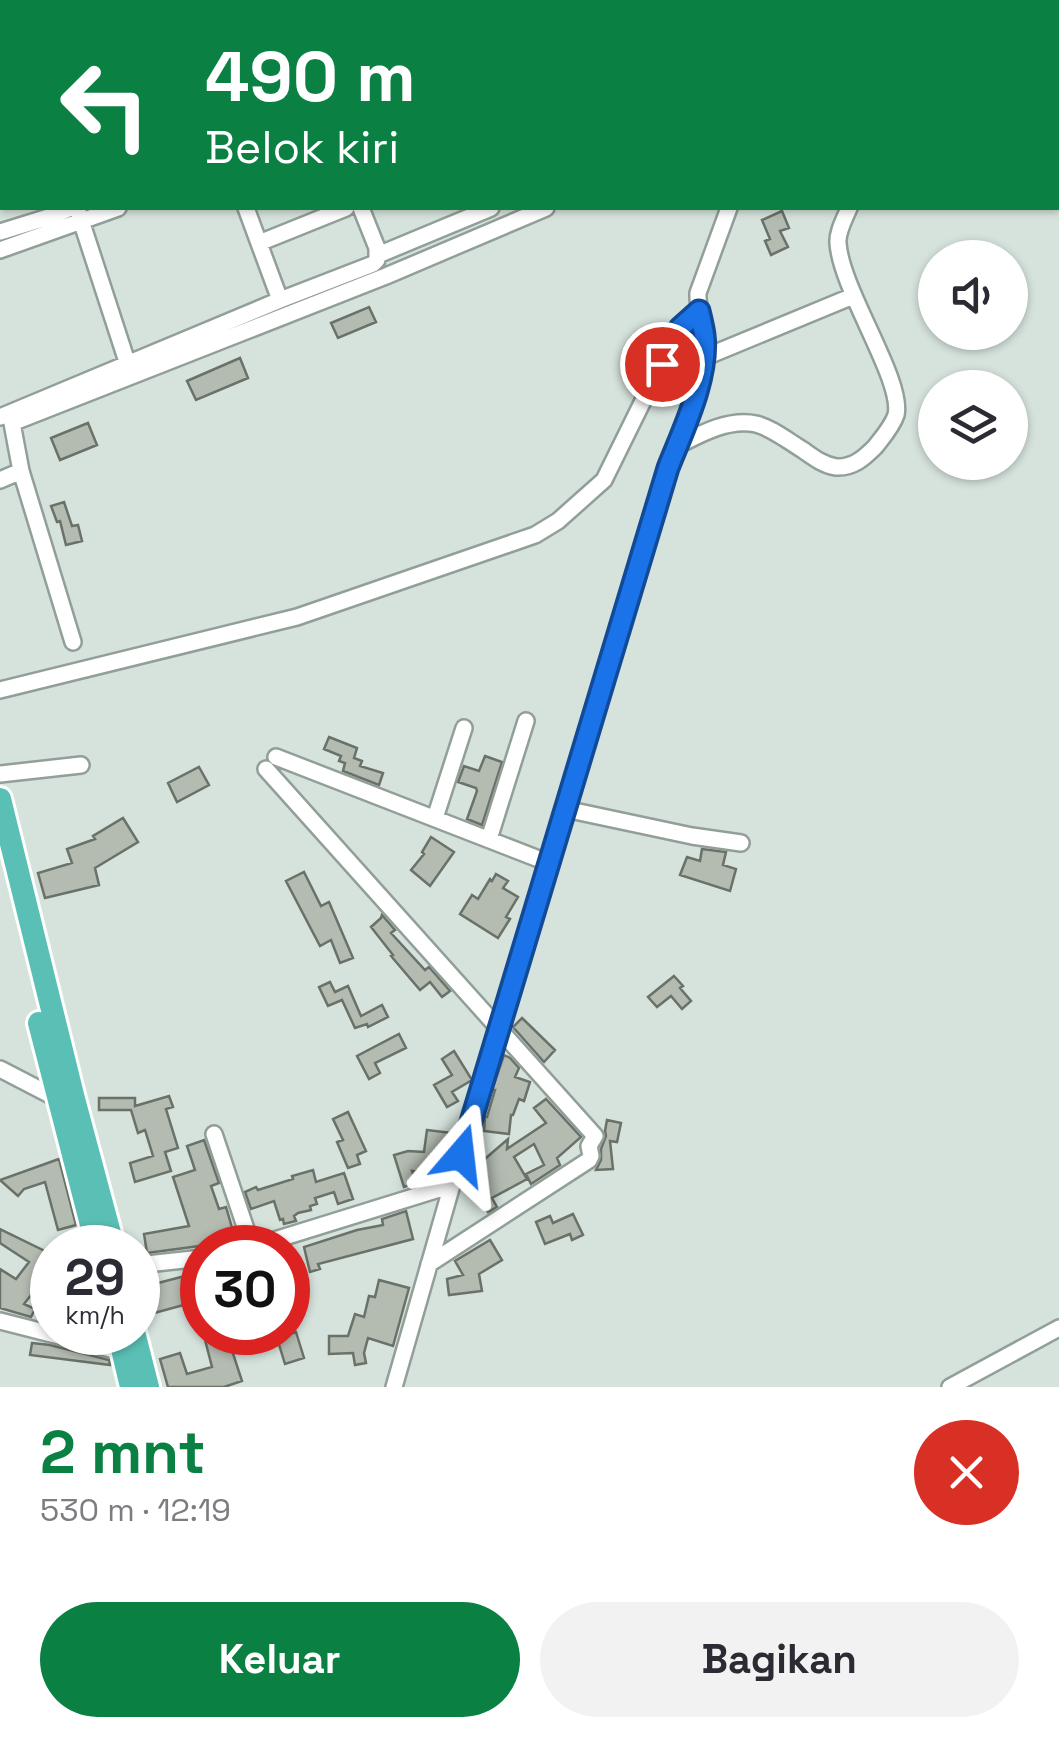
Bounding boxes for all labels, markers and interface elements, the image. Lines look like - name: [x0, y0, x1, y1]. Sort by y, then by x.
- text: 490 m: [205, 32, 416, 121]
- icon: left: [40, 40, 170, 170]
- text: Belok kiri: [205, 119, 399, 176]
- map controls: [918, 240, 1028, 480]
- button: sound: [918, 240, 1028, 350]
- pin: [620, 322, 705, 407]
- icon: arrive: [635, 337, 690, 392]
- button: layers: [918, 370, 1028, 480]
- position arrow: [409, 1103, 513, 1207]
- speed limit sign: 30: [180, 1225, 310, 1355]
- text: 29: [65, 1246, 125, 1310]
- text: km/h: [65, 1299, 125, 1331]
- text: 2 mnt: [40, 1414, 206, 1491]
- button: close: [914, 1420, 1019, 1525]
- text: 530 m · 12:19: [40, 1490, 231, 1530]
- button: Keluar: [40, 1602, 520, 1717]
- button: Bagikan: [540, 1602, 1019, 1717]

